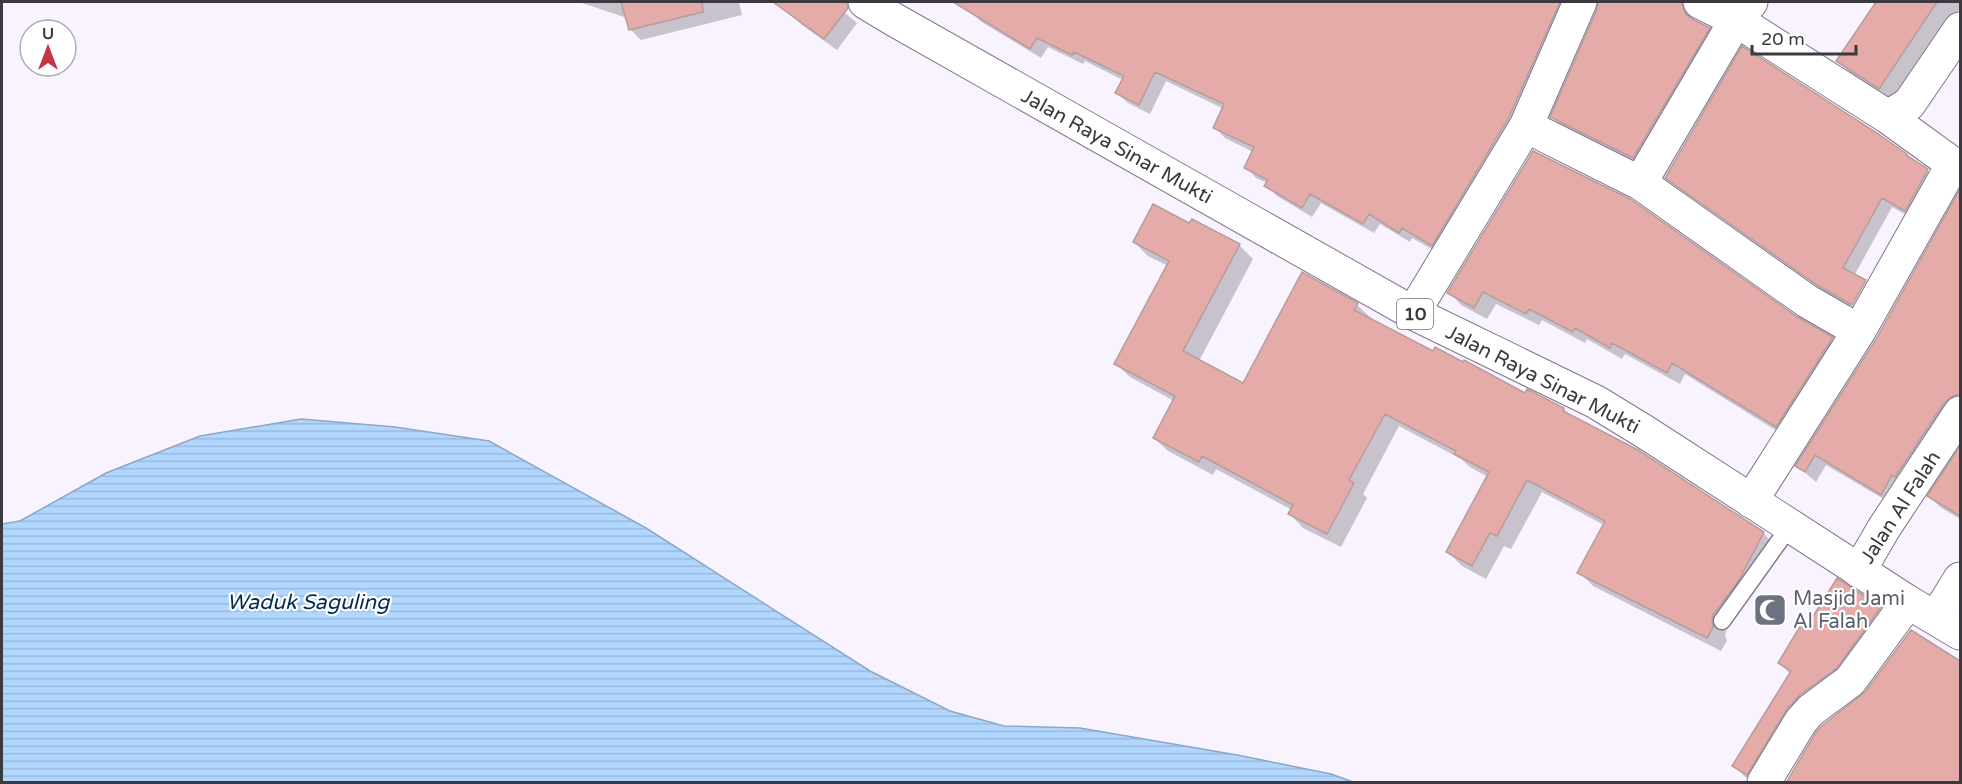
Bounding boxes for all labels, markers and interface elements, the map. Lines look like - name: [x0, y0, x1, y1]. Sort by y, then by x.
- north arrow: [18, 18, 78, 78]
- scale bar: [1752, 18, 1856, 56]
- text: U: [42, 24, 54, 44]
- text: 20 m: [1761, 28, 1805, 50]
- street label: Jalan Raya Sinar Mukti: [1017, 84, 1216, 209]
- road number: 10: [1397, 299, 1433, 329]
- street label: Jalan Raya Sinar Mukti: [1441, 320, 1644, 439]
- street label: Jalan Al Falah: [1856, 447, 1946, 568]
- place label: Masjid Jami Al Falah: [1793, 587, 1905, 634]
- water label: Waduk Saguling: [227, 590, 391, 615]
- mosque icon: Masjid Jami Al Falah: [1752, 592, 1788, 628]

